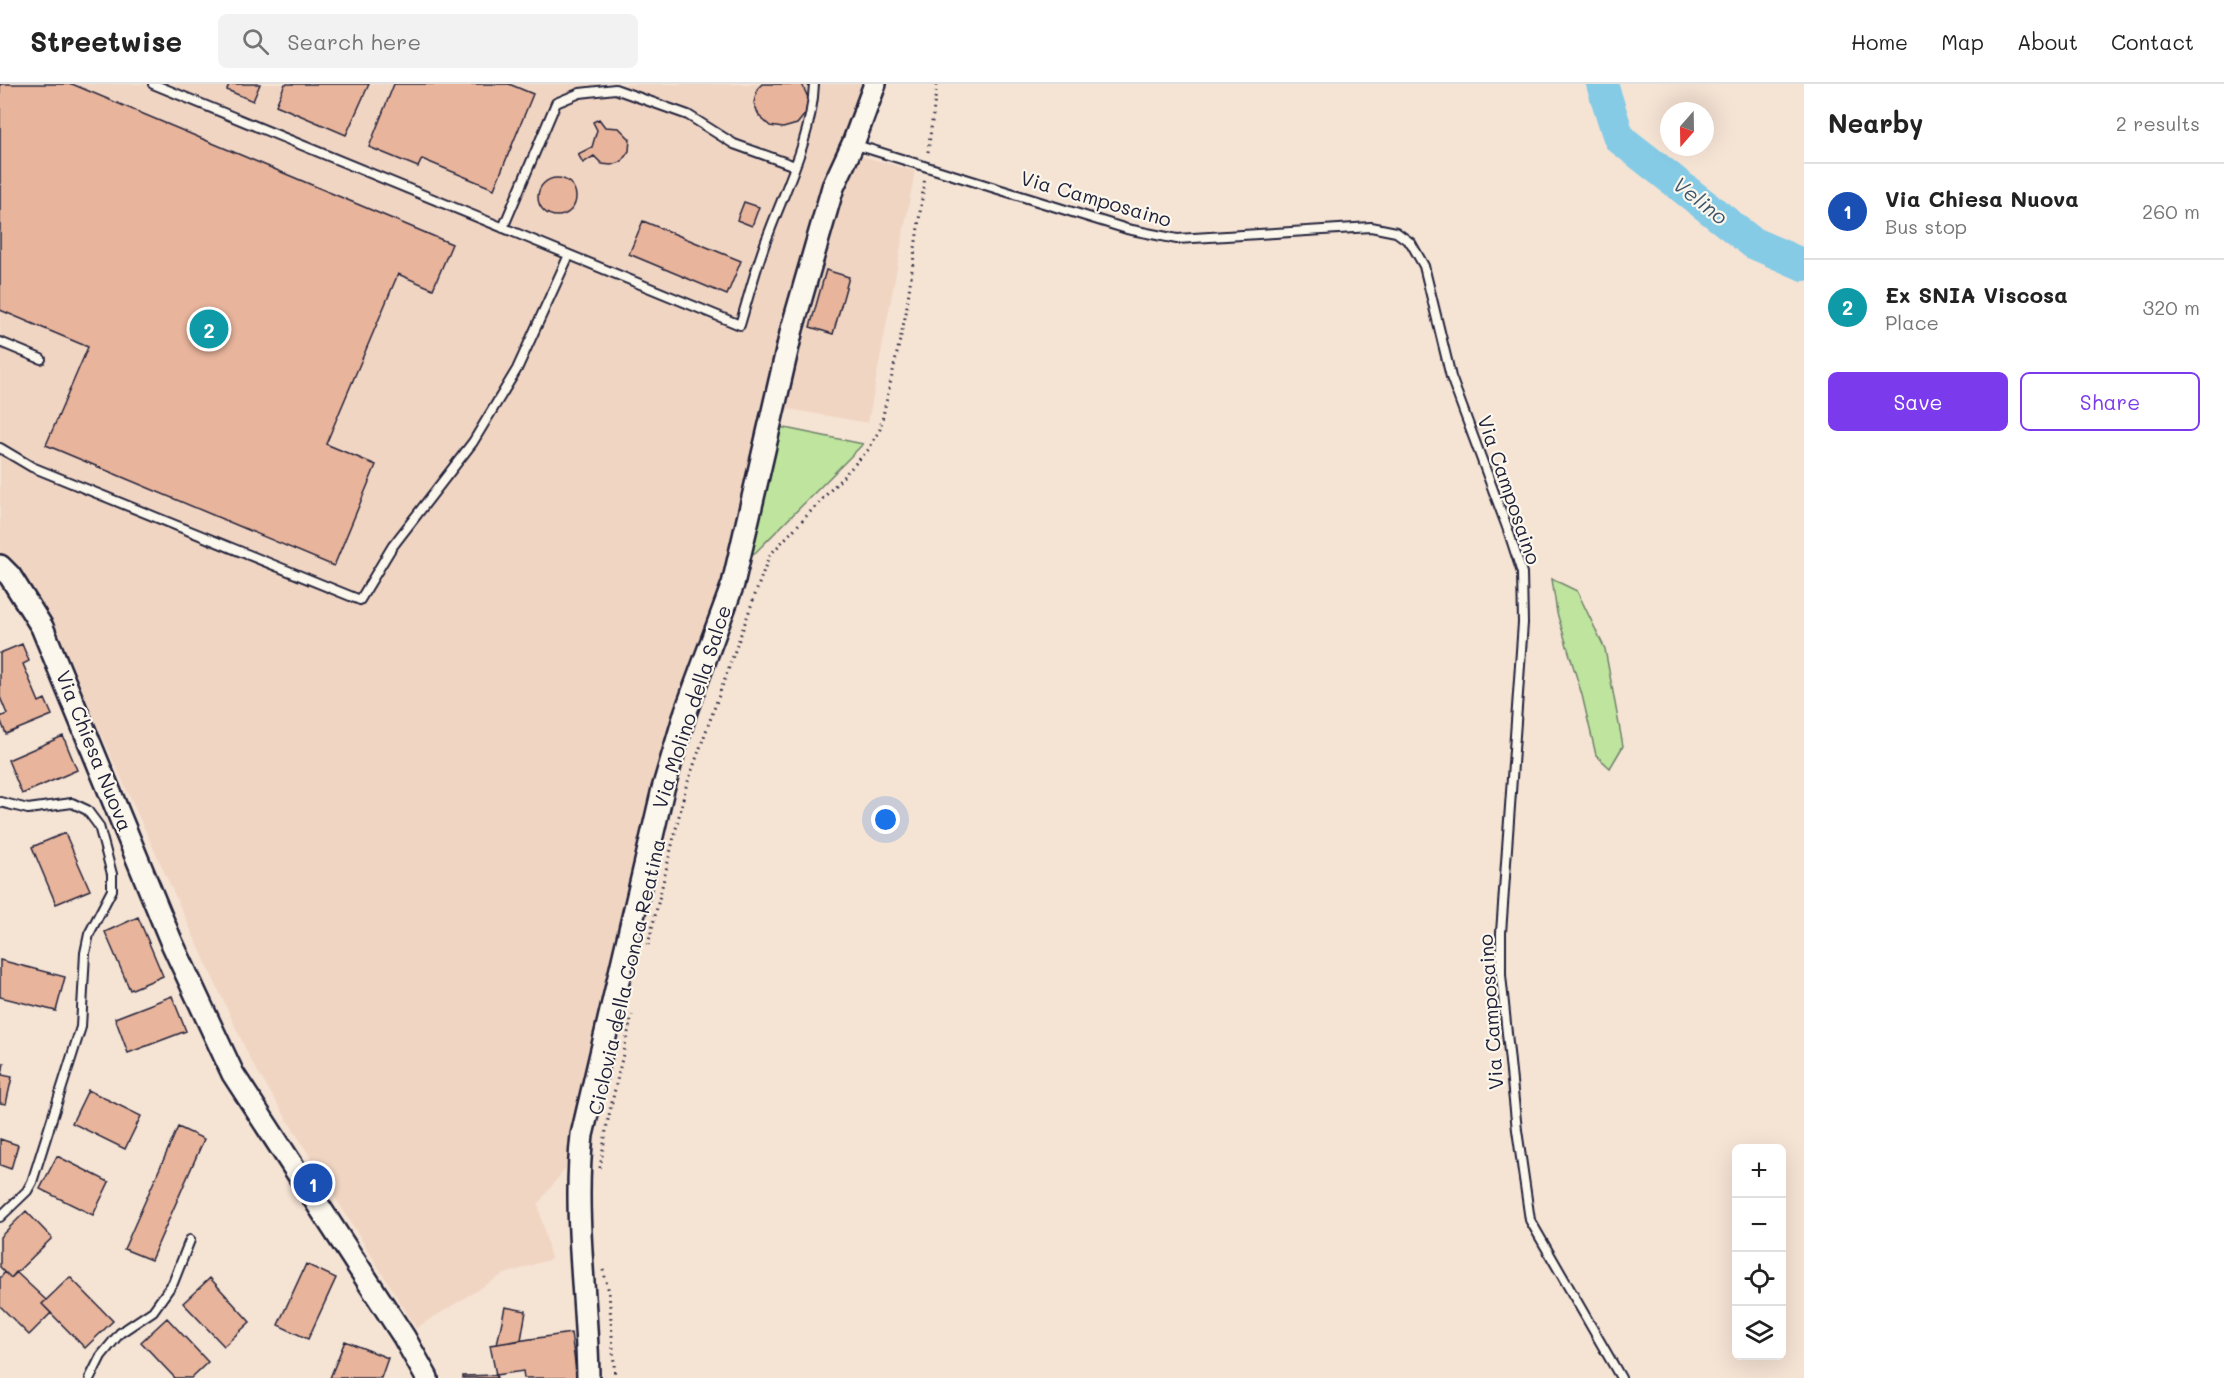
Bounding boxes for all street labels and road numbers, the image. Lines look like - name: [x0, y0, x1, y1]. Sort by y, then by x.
- street label: Via Camposaino: [1018, 164, 1175, 232]
- street label: Via Camposaino: [1472, 412, 1548, 568]
- street label: Via Molino della Salce: [646, 601, 736, 812]
- street label: Via Chiesa Nuova: [51, 666, 139, 835]
- street label: Ciclovia della Conca Reatina: [582, 836, 670, 1117]
- street label: Via Camposaino: [1472, 933, 1508, 1091]

